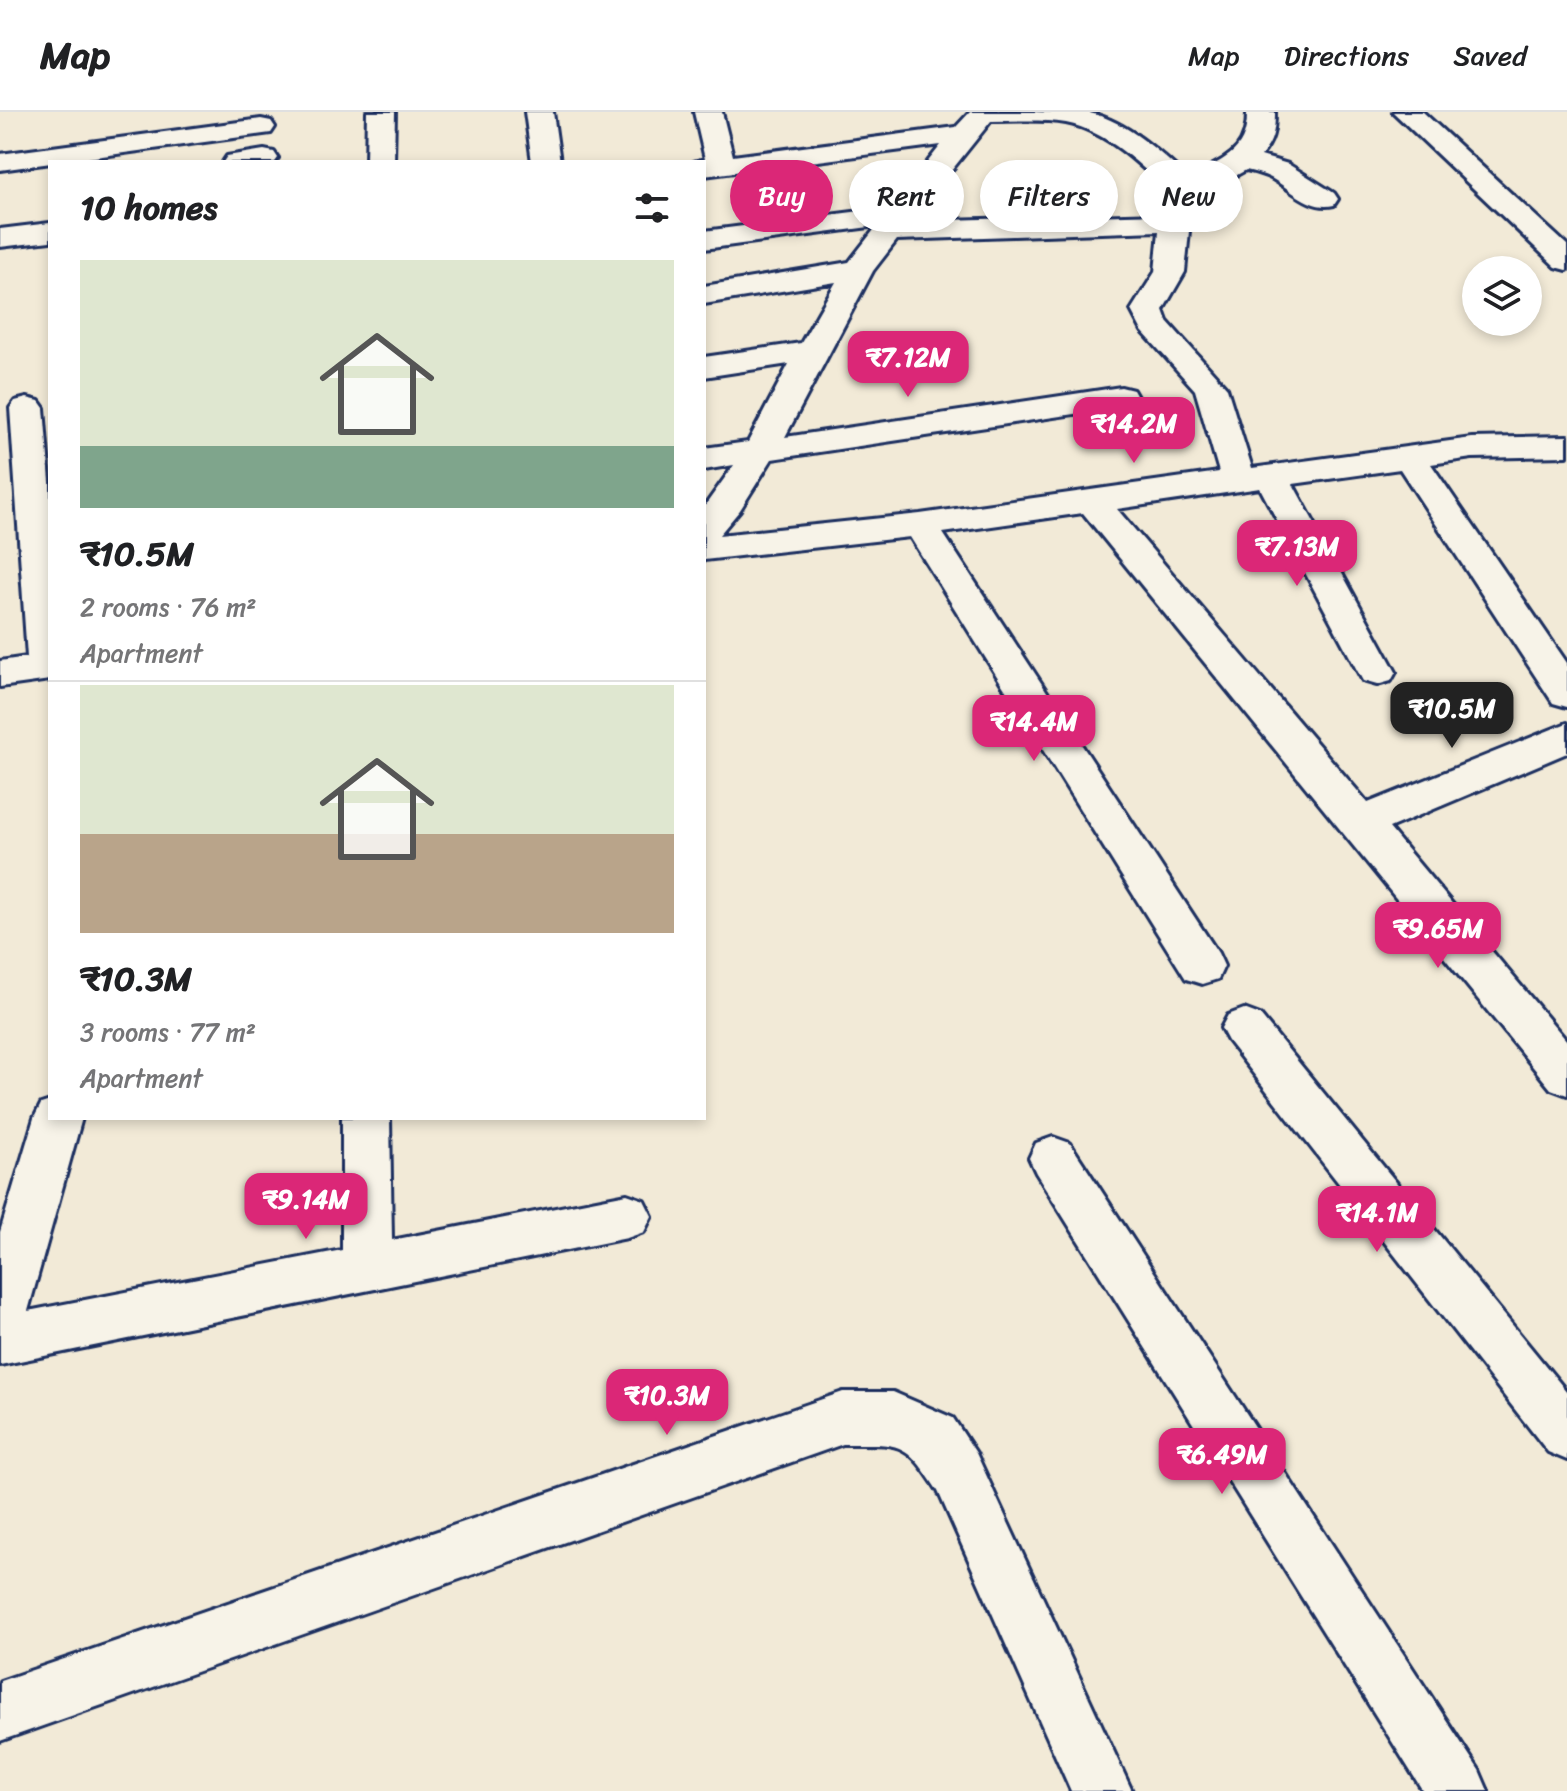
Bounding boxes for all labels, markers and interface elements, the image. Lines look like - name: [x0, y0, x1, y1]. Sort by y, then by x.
- text: Map: [40, 22, 110, 89]
- text: Map: [1188, 31, 1240, 80]
- text: Directions: [1284, 31, 1409, 80]
- text: Saved: [1453, 31, 1527, 80]
- chip: Buy: [730, 160, 833, 232]
- chip: Rent: [849, 160, 964, 232]
- chip: Filters: [980, 160, 1118, 232]
- chip: New: [1134, 160, 1243, 232]
- text: 10 homes: [80, 178, 218, 238]
- icon: filters: [630, 186, 674, 230]
- map controls: [1462, 256, 1542, 336]
- button: layers: [1462, 256, 1542, 336]
- icon: home: [305, 312, 449, 456]
- pin: ₹7.12M: [843, 331, 973, 399]
- text: ₹7.12M: [866, 334, 950, 380]
- pin: ₹14.2M: [1069, 397, 1199, 465]
- text: ₹14.2M: [1091, 400, 1177, 446]
- pin: ₹7.13M: [1232, 520, 1362, 588]
- text: ₹7.13M: [1255, 523, 1339, 569]
- text: ₹10.5M: [80, 524, 194, 584]
- text: 2 rooms · 76 m²: [80, 584, 257, 630]
- text: Apartment: [80, 630, 203, 676]
- pin: ₹10.5M: [1387, 682, 1517, 750]
- text: ₹10.5M: [1408, 685, 1496, 731]
- pin: ₹14.4M: [969, 695, 1099, 763]
- text: ₹14.4M: [990, 698, 1078, 744]
- icon: home: [305, 737, 449, 881]
- pin: ₹9.65M: [1373, 902, 1503, 970]
- text: ₹9.65M: [1393, 905, 1483, 951]
- text: ₹10.3M: [80, 949, 192, 1009]
- text: 3 rooms · 77 m²: [80, 1009, 256, 1055]
- text: Apartment: [80, 1055, 203, 1101]
- pin: ₹9.14M: [241, 1173, 371, 1241]
- text: ₹9.14M: [263, 1176, 350, 1222]
- pin: ₹14.1M: [1312, 1186, 1442, 1254]
- text: ₹14.1M: [1336, 1189, 1418, 1235]
- pin: ₹10.3M: [602, 1369, 732, 1437]
- text: ₹10.3M: [624, 1372, 710, 1418]
- pin: ₹6.49M: [1157, 1428, 1287, 1496]
- text: ₹6.49M: [1177, 1431, 1267, 1477]

